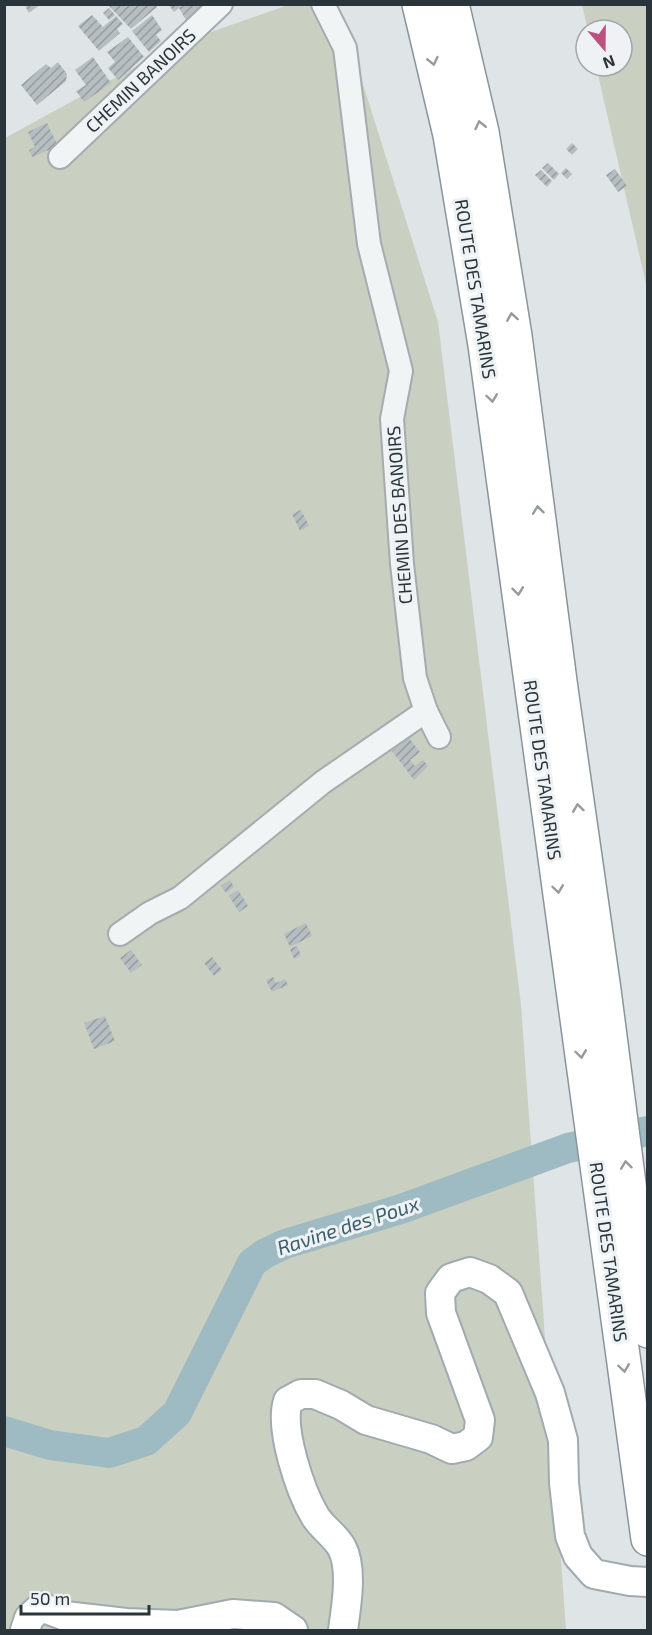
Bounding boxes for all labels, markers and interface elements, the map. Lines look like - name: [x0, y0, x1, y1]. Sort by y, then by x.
- north arrow: [574, 18, 634, 78]
- street label: CHEMIN BANOIRS: [81, 24, 200, 137]
- text: N: [601, 52, 618, 73]
- one-way arrow: [425, 56, 438, 66]
- one-way arrow: [475, 120, 488, 130]
- street label: ROUTE DES TAMARINS: [451, 197, 501, 380]
- one-way arrow: [506, 312, 519, 322]
- one-way arrow: [486, 393, 498, 403]
- street label: CHEMIN DES BANOIRS: [382, 425, 416, 605]
- one-way arrow: [532, 506, 544, 515]
- one-way arrow: [511, 587, 524, 596]
- street label: ROUTE DES TAMARINS: [519, 678, 567, 861]
- one-way arrow: [572, 803, 584, 812]
- one-way arrow: [551, 884, 564, 893]
- one-way arrow: [574, 1049, 586, 1059]
- street label: ROUTE DES TAMARINS: [585, 1160, 633, 1343]
- one-way arrow: [621, 1161, 633, 1170]
- water label: Ravine des Poux: [274, 1191, 422, 1259]
- one-way arrow: [618, 1364, 630, 1373]
- scale bar: [21, 1578, 148, 1616]
- text: 50 m: [30, 1587, 70, 1609]

